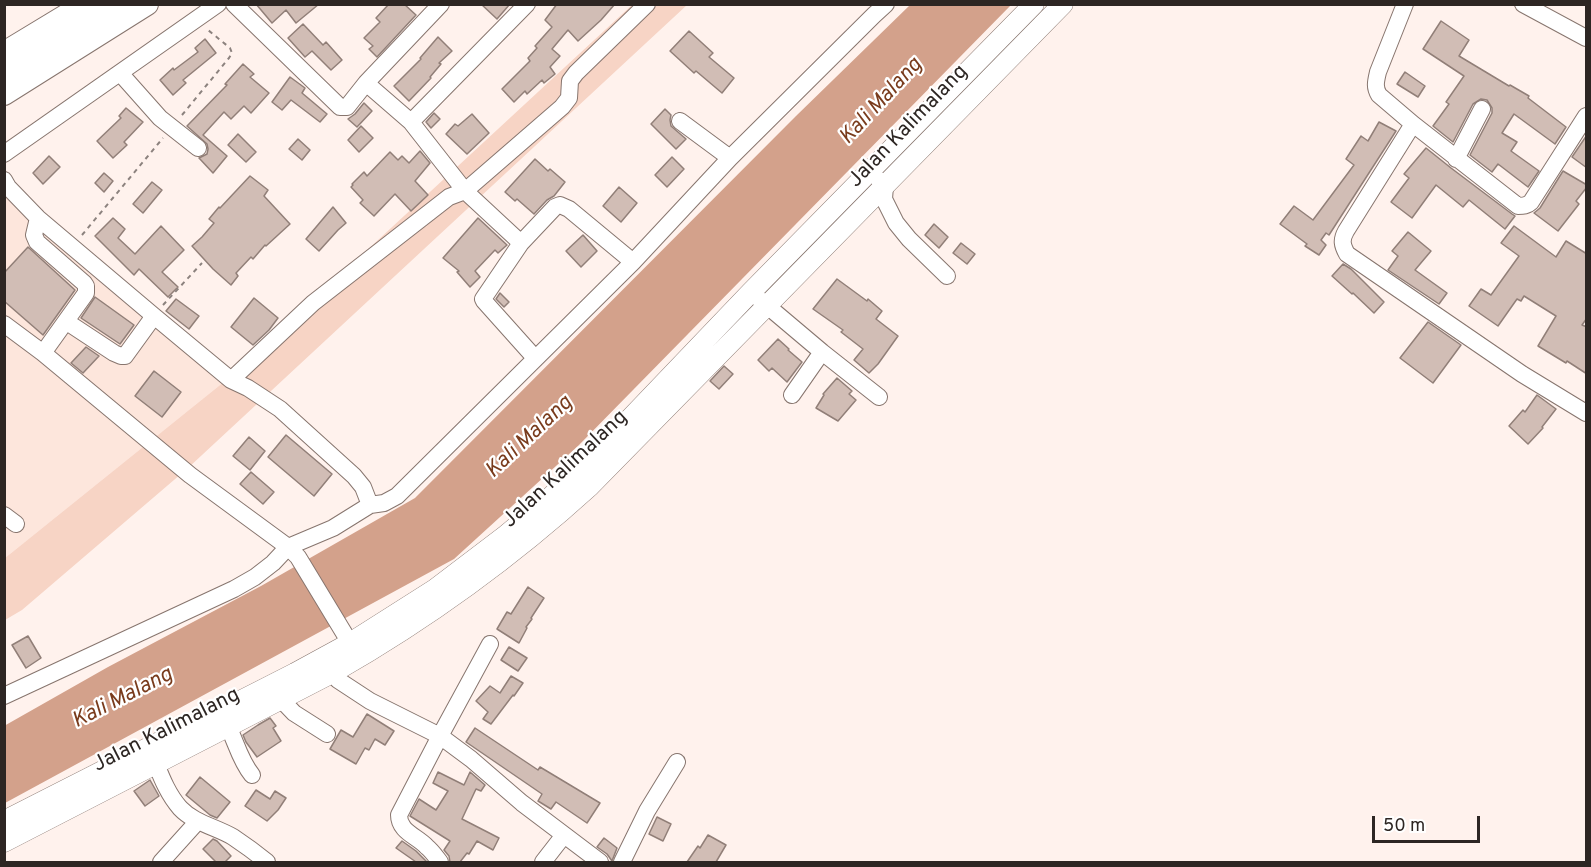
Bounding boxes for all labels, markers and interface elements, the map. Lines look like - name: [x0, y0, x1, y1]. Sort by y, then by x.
- water label: Kali Malang: [835, 53, 929, 151]
- street label: Jalan Kalimalang: [844, 60, 974, 194]
- water label: Kali Malang: [481, 391, 579, 485]
- street label: Jalan Kalimalang: [498, 406, 634, 534]
- water label: Kali Malang: [68, 662, 178, 736]
- street label: Jalan Kalimalang: [89, 683, 245, 779]
- scale bar: [1375, 804, 1483, 842]
- text: 50 m: [1383, 815, 1425, 838]

